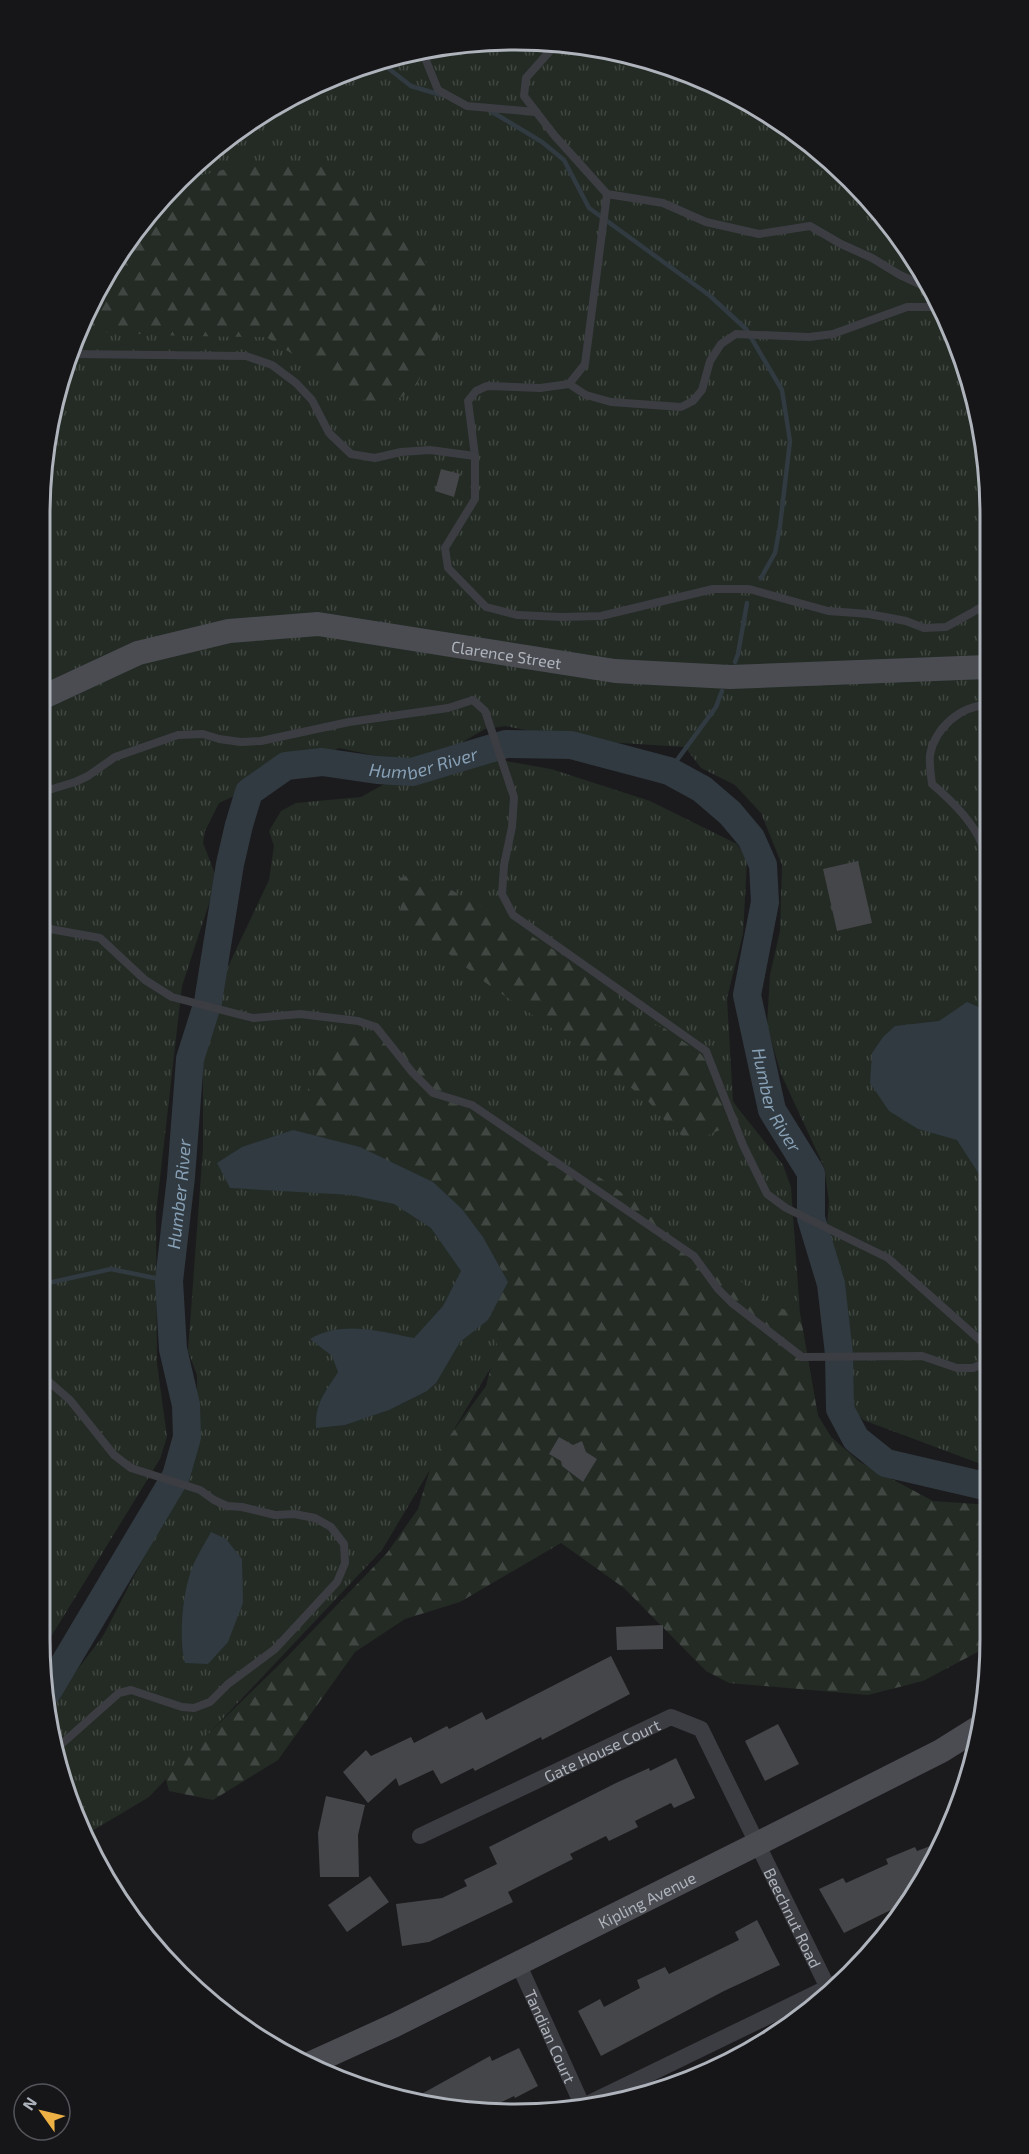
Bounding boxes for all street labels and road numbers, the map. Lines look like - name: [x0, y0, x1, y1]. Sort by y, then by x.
- street label: Clarence Street: [450, 636, 563, 672]
- street label: Gate House Court: [541, 1714, 663, 1786]
- street label: Beechnut Road: [761, 1864, 826, 1971]
- street label: Kipling Avenue: [595, 1867, 699, 1931]
- street label: Tandian Court: [522, 1986, 580, 2086]

